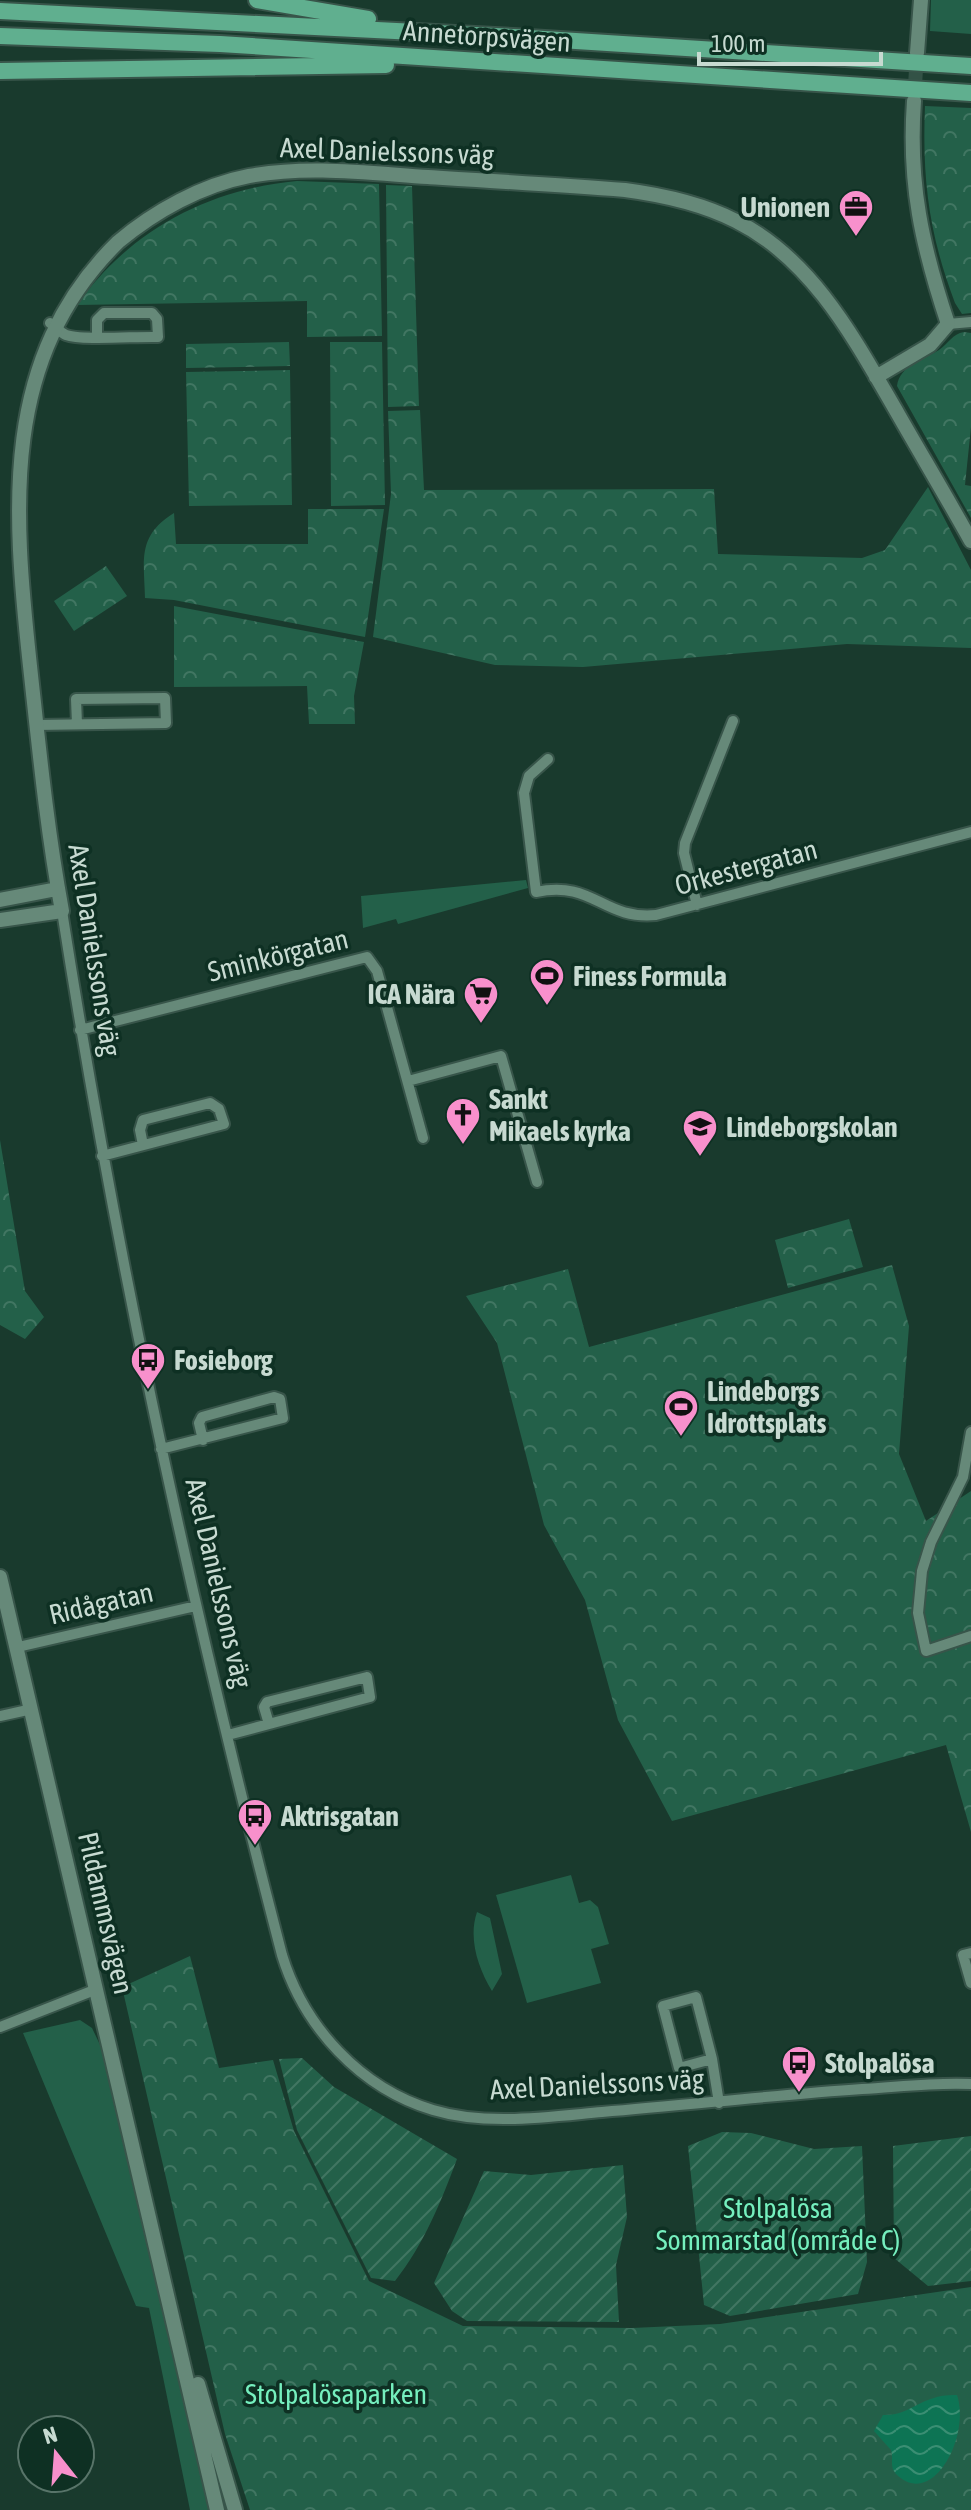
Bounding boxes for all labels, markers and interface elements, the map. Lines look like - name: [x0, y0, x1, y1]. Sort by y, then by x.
- street label: Annetorpsvägen: [402, 14, 572, 58]
- scale bar: [699, 16, 881, 66]
- text: 100 m: [711, 30, 765, 57]
- street label: Axel Danielssons väg: [279, 131, 495, 171]
- office icon: Unionen: [837, 188, 875, 238]
- place label: Unionen: [740, 191, 830, 223]
- street label: Orkestergatan: [671, 833, 821, 901]
- street label: Axel Danielssons väg: [62, 842, 128, 1058]
- street label: Sminkörgatan: [205, 922, 351, 988]
- sports icon: Finess Formula: [528, 957, 566, 1007]
- place label: Finess Formula: [573, 960, 727, 992]
- supermarket icon: ICA Nära: [462, 975, 500, 1025]
- place label: ICA Nära: [367, 978, 455, 1010]
- place label: Sankt Mikaels kyrka: [489, 1083, 631, 1147]
- church icon: Sankt Mikaels kyrka: [444, 1096, 482, 1146]
- school or university icon: Lindeborgskolan: [681, 1108, 719, 1158]
- place label: Lindeborgskolan: [726, 1111, 898, 1143]
- bus stop icon: Fosieborg: [129, 1341, 167, 1391]
- place label: Fosieborg: [174, 1344, 274, 1376]
- place label: Lindeborgs Idrottsplats: [707, 1375, 827, 1439]
- sports icon: Lindeborgs Idrottsplats: [662, 1388, 700, 1438]
- street label: Axel Danielssons väg: [179, 1475, 259, 1691]
- street label: Ridågatan: [46, 1575, 156, 1631]
- bus stop icon: Aktrisgatan: [236, 1797, 274, 1847]
- place label: Aktrisgatan: [280, 1800, 399, 1832]
- street label: Pildammsvägen: [72, 1829, 140, 1997]
- bus stop icon: Stolpalösa: [780, 2044, 818, 2094]
- place label: Stolpalösa: [825, 2047, 935, 2079]
- street label: Axel Danielssons väg: [489, 2062, 705, 2106]
- park label: Stolpalösa Sommarstad (område C): [656, 2192, 900, 2256]
- park label: Stolpalösaparken: [245, 2378, 427, 2410]
- north arrow: [16, 2414, 96, 2494]
- text: N: [40, 2421, 60, 2449]

